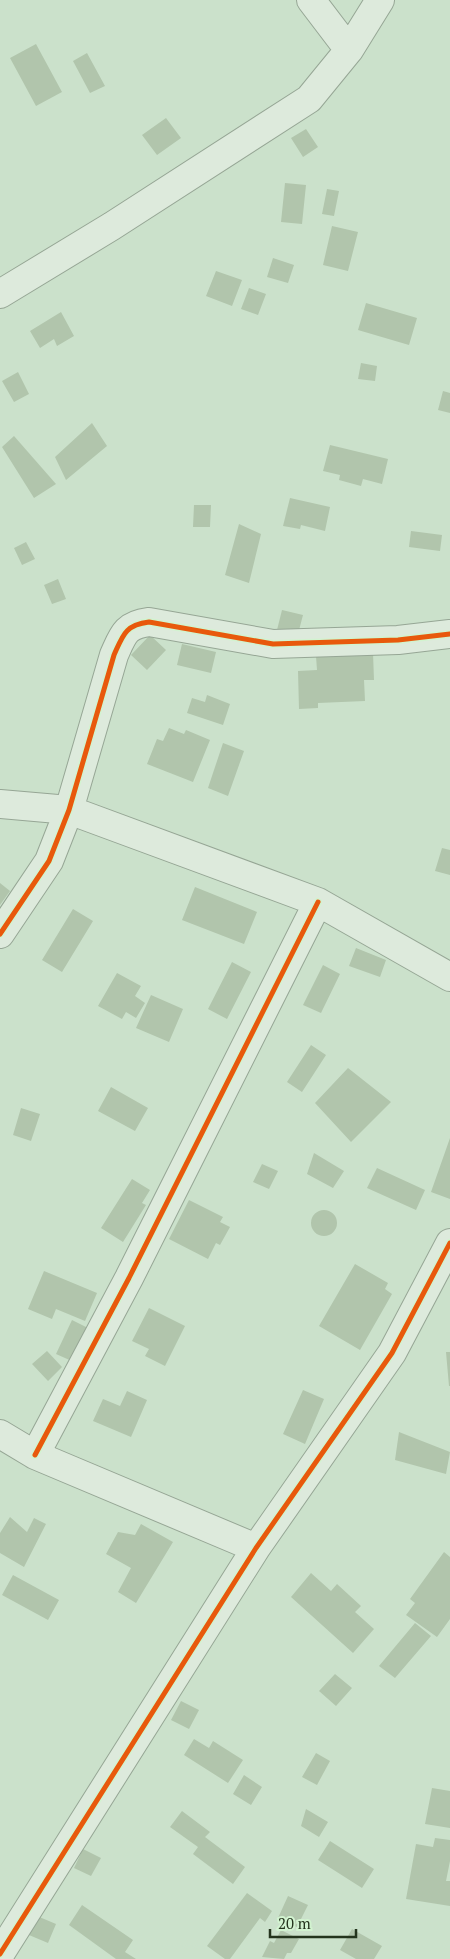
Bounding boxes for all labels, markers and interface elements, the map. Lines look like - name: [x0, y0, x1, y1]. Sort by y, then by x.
- scale bar: [270, 1906, 356, 1938]
- text: 20 m: [278, 1913, 311, 1933]

